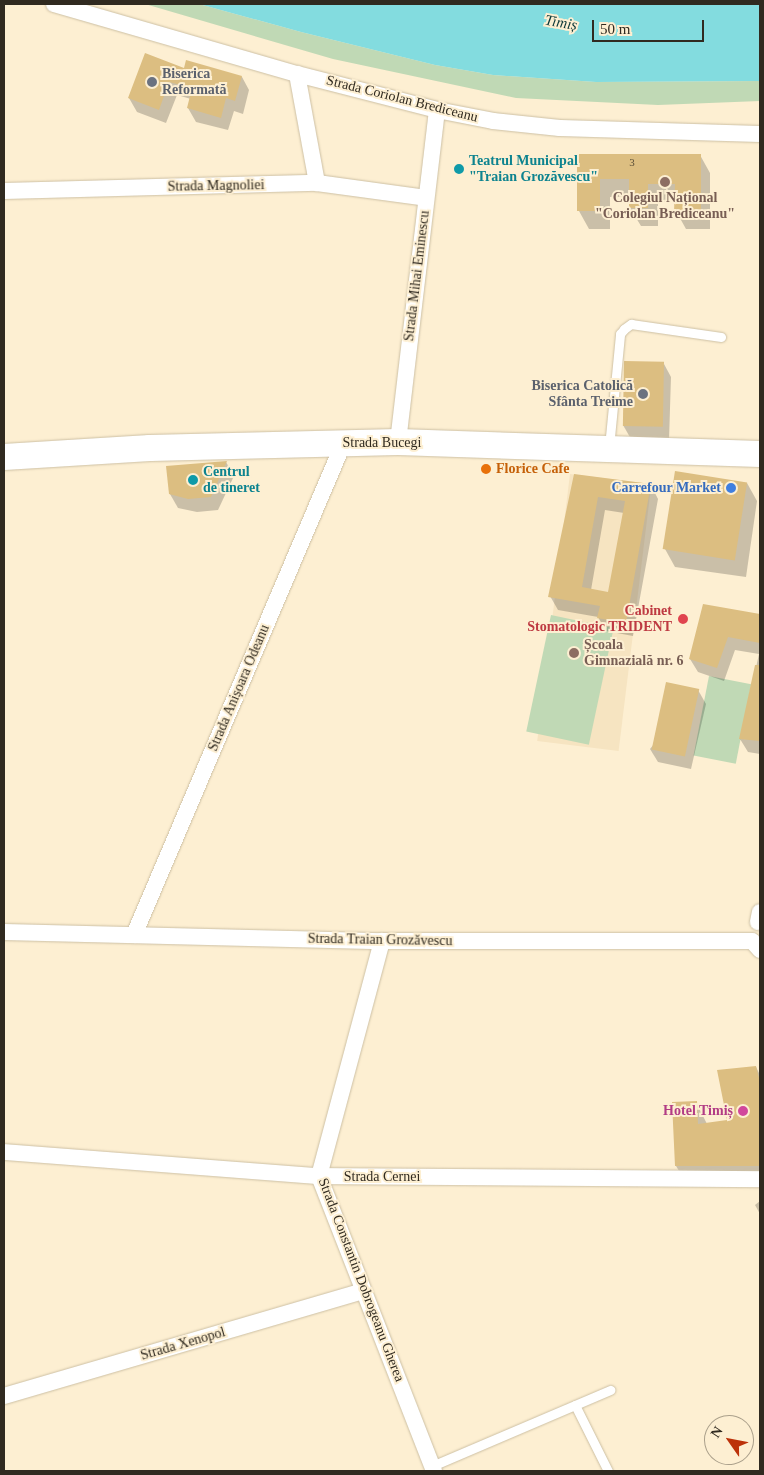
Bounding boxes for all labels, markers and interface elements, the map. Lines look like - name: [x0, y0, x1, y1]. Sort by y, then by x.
- scale bar: [594, 10, 706, 42]
- water label: Timiș: [543, 11, 579, 35]
- text: 50 m: [600, 21, 630, 37]
- place label: Biserica Reformată: [162, 66, 227, 98]
- street label: Strada Coriolan Brediceanu: [325, 72, 479, 126]
- marker: Biserica Reformată: [146, 76, 158, 88]
- place label: Teatrul Municipal "Traian Grozăvescu": [469, 153, 598, 186]
- house number: 3: [629, 155, 635, 169]
- marker: Teatrul Municipal "Traian Grozăvescu": [453, 163, 465, 175]
- marker: Colegiul Național "Coriolan Brediceanu": [659, 176, 671, 188]
- street label: Strada Magnoliei: [167, 177, 265, 195]
- place label: Colegiul Național "Coriolan Brediceanu": [595, 190, 735, 222]
- street label: Strada Mihai Eminescu: [401, 210, 433, 342]
- place label: Biserica Catolică Sfânta Treime: [532, 378, 633, 411]
- marker: Biserica Catolică Sfânta Treime: [637, 388, 649, 400]
- street label: Strada Bucegi: [343, 435, 421, 451]
- place label: Florice Cafe: [496, 461, 569, 477]
- marker: Florice Cafe: [480, 463, 492, 475]
- place label: Centrul de tineret: [203, 464, 260, 497]
- marker: Centrul de tineret: [187, 474, 199, 486]
- place label: Carrefour Market: [611, 480, 721, 496]
- marker: Carrefour Market: [725, 482, 737, 494]
- place label: Cabinet Stomatologic TRIDENT: [527, 603, 672, 636]
- marker: Cabinet Stomatologic TRIDENT: [676, 612, 690, 626]
- street label: Strada Anișoara Odeanu: [205, 622, 273, 754]
- place label: Școala Gimnazială nr. 6: [584, 637, 683, 670]
- marker: Școala Gimnazială nr. 6: [568, 647, 580, 659]
- street label: Strada Traian Grozăvescu: [307, 930, 453, 950]
- place label: Hotel Timiș: [663, 1103, 733, 1119]
- marker: Hotel Timiș: [737, 1105, 749, 1117]
- street label: Strada Cernei: [344, 1169, 420, 1185]
- street label: Strada Constantin Dobrogeanu Gherea: [314, 1176, 408, 1384]
- street label: Strada Xenopol: [139, 1324, 227, 1364]
- north arrow: [704, 1415, 754, 1465]
- text: N: [708, 1424, 726, 1440]

